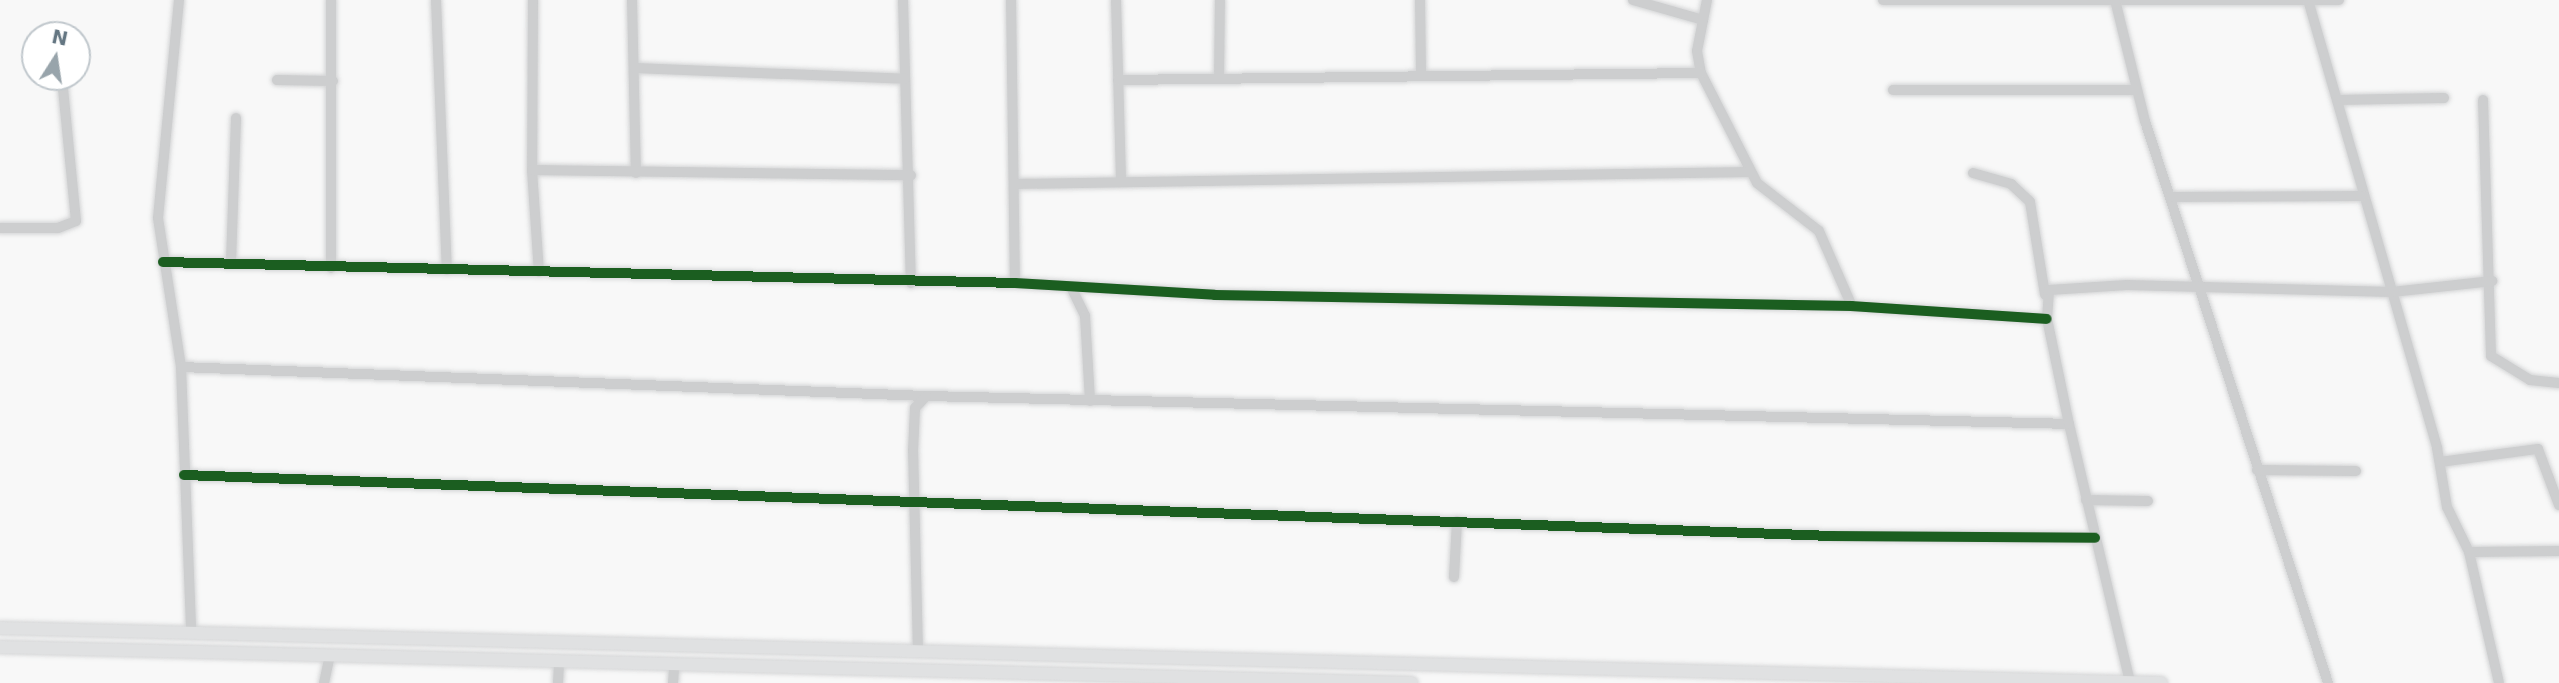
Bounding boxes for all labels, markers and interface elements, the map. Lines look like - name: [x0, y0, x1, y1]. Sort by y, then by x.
- north arrow: [21, 21, 91, 91]
- text: N: [50, 25, 70, 50]

